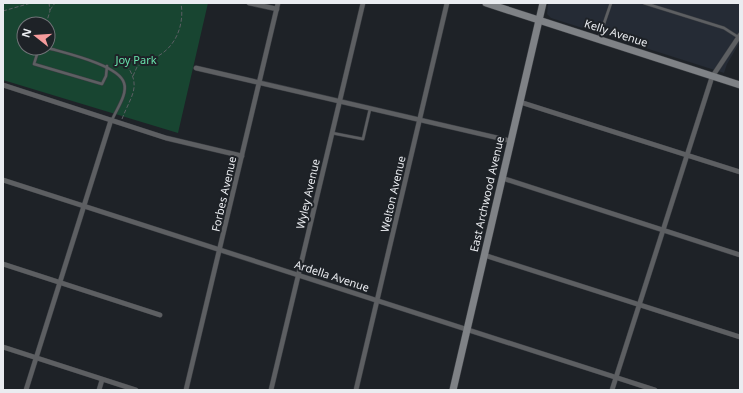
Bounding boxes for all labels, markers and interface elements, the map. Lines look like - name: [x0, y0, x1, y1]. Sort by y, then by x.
- street label: Kelly Avenue: [583, 15, 650, 50]
- north arrow: [16, 16, 56, 56]
- text: N: [17, 26, 34, 39]
- park label: Joy Park: [114, 52, 157, 67]
- street label: East Archwood Avenue: [466, 135, 507, 253]
- street label: Welton Avenue: [376, 154, 409, 234]
- street label: Forbes Avenue: [208, 155, 239, 233]
- street label: Wyley Avenue: [292, 157, 323, 231]
- street label: Ardella Avenue: [293, 256, 371, 295]

